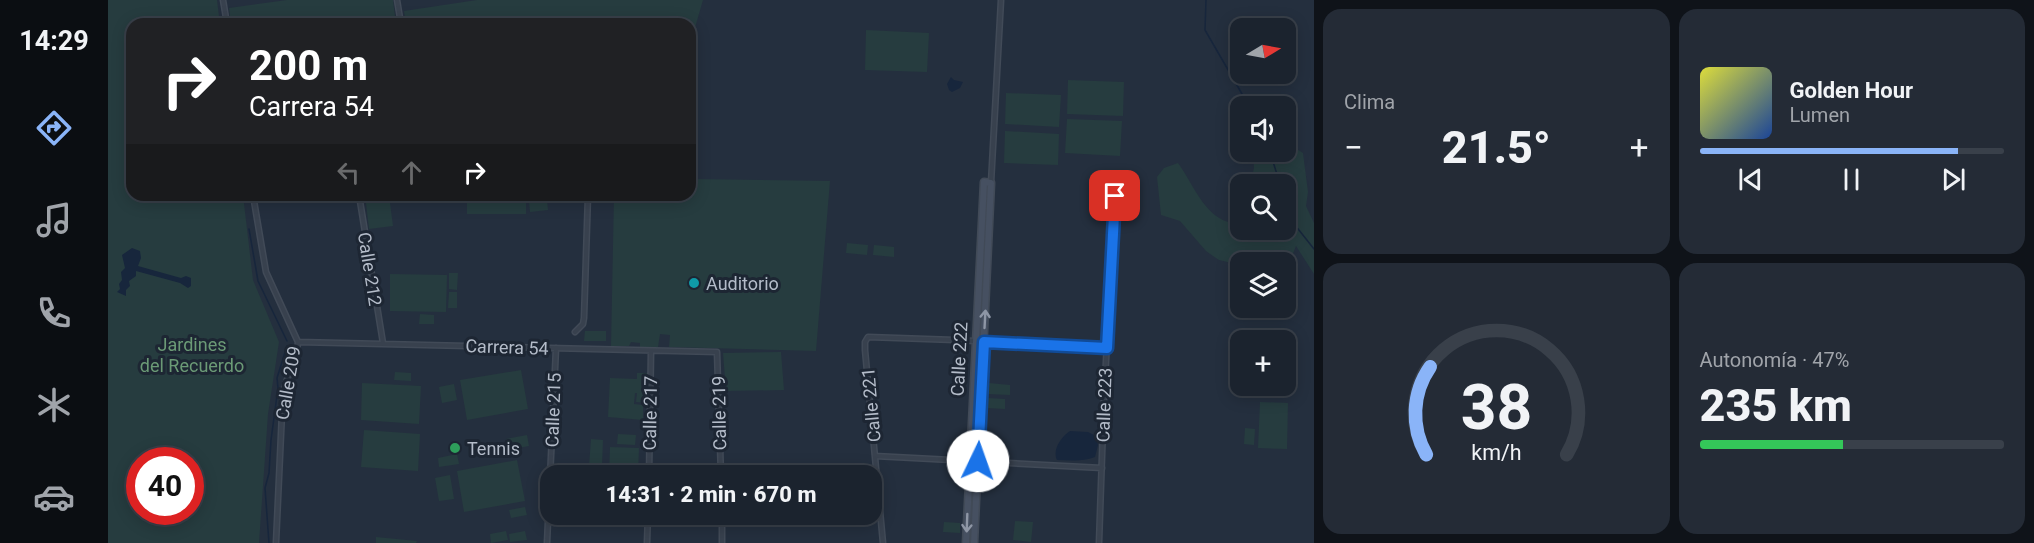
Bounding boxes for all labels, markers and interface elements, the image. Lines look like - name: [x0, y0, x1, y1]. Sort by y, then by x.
- north arrow: [1230, 18, 1296, 84]
- map controls: [1230, 18, 1296, 396]
- text: 14:29: [19, 25, 89, 57]
- text: 200 m: [249, 41, 368, 90]
- icon: right: [150, 42, 228, 120]
- text: Golden Hour: [1790, 78, 1913, 103]
- text: Clima: [1344, 90, 1395, 114]
- text: Carrera 54: [249, 91, 374, 123]
- button: sound: [1230, 96, 1296, 162]
- text: Lumen: [1790, 103, 1850, 127]
- icon: directions: [33, 107, 75, 149]
- text: 21.5°: [1442, 121, 1551, 174]
- text: −: [1344, 128, 1363, 167]
- text: +: [1630, 128, 1648, 167]
- icon: left: [332, 156, 365, 189]
- icon: ahead: [395, 156, 428, 189]
- icon: right: [458, 156, 491, 189]
- icon: previous: [1734, 163, 1767, 196]
- icon: pause: [1835, 163, 1868, 196]
- icon: next: [1937, 163, 1970, 196]
- pin: [1089, 170, 1140, 221]
- button: search: [1230, 174, 1296, 240]
- icon: arrive: [1098, 179, 1131, 212]
- icon: music: [33, 199, 75, 241]
- street label: Calle 212: [354, 231, 386, 307]
- button: layers: [1230, 252, 1296, 318]
- place label: Auditorio: [706, 273, 779, 294]
- marker: Auditorio: [687, 276, 701, 290]
- icon: phone: [33, 292, 75, 334]
- one-way arrow: [979, 309, 990, 329]
- street label: Calle 222: [947, 321, 971, 397]
- button: +: [1230, 330, 1296, 396]
- park label: Jardines del Recuerdo: [140, 334, 244, 376]
- street label: Carrera 54: [465, 335, 549, 359]
- street label: Calle 209: [271, 344, 305, 422]
- text: Autonomía · 47%: [1700, 348, 1849, 372]
- street label: Calle 221: [857, 367, 885, 443]
- street label: Calle 223: [1092, 367, 1116, 443]
- text: 38: [1460, 371, 1532, 444]
- street label: Calle 215: [541, 372, 565, 448]
- street label: Calle 217: [639, 376, 661, 450]
- street label: Calle 219: [708, 376, 730, 450]
- text: 235 km: [1700, 379, 1852, 432]
- icon: climate: [33, 384, 75, 426]
- position arrow: [946, 429, 1010, 493]
- place label: Tennis: [467, 438, 520, 459]
- marker: Tennis: [448, 441, 462, 455]
- text: km/h: [1471, 441, 1521, 466]
- speed limit sign: 40: [126, 447, 204, 525]
- icon: car: [33, 476, 75, 518]
- text: 14:31 · 2 min · 670 m: [606, 482, 816, 507]
- one-way arrow: [961, 512, 972, 532]

